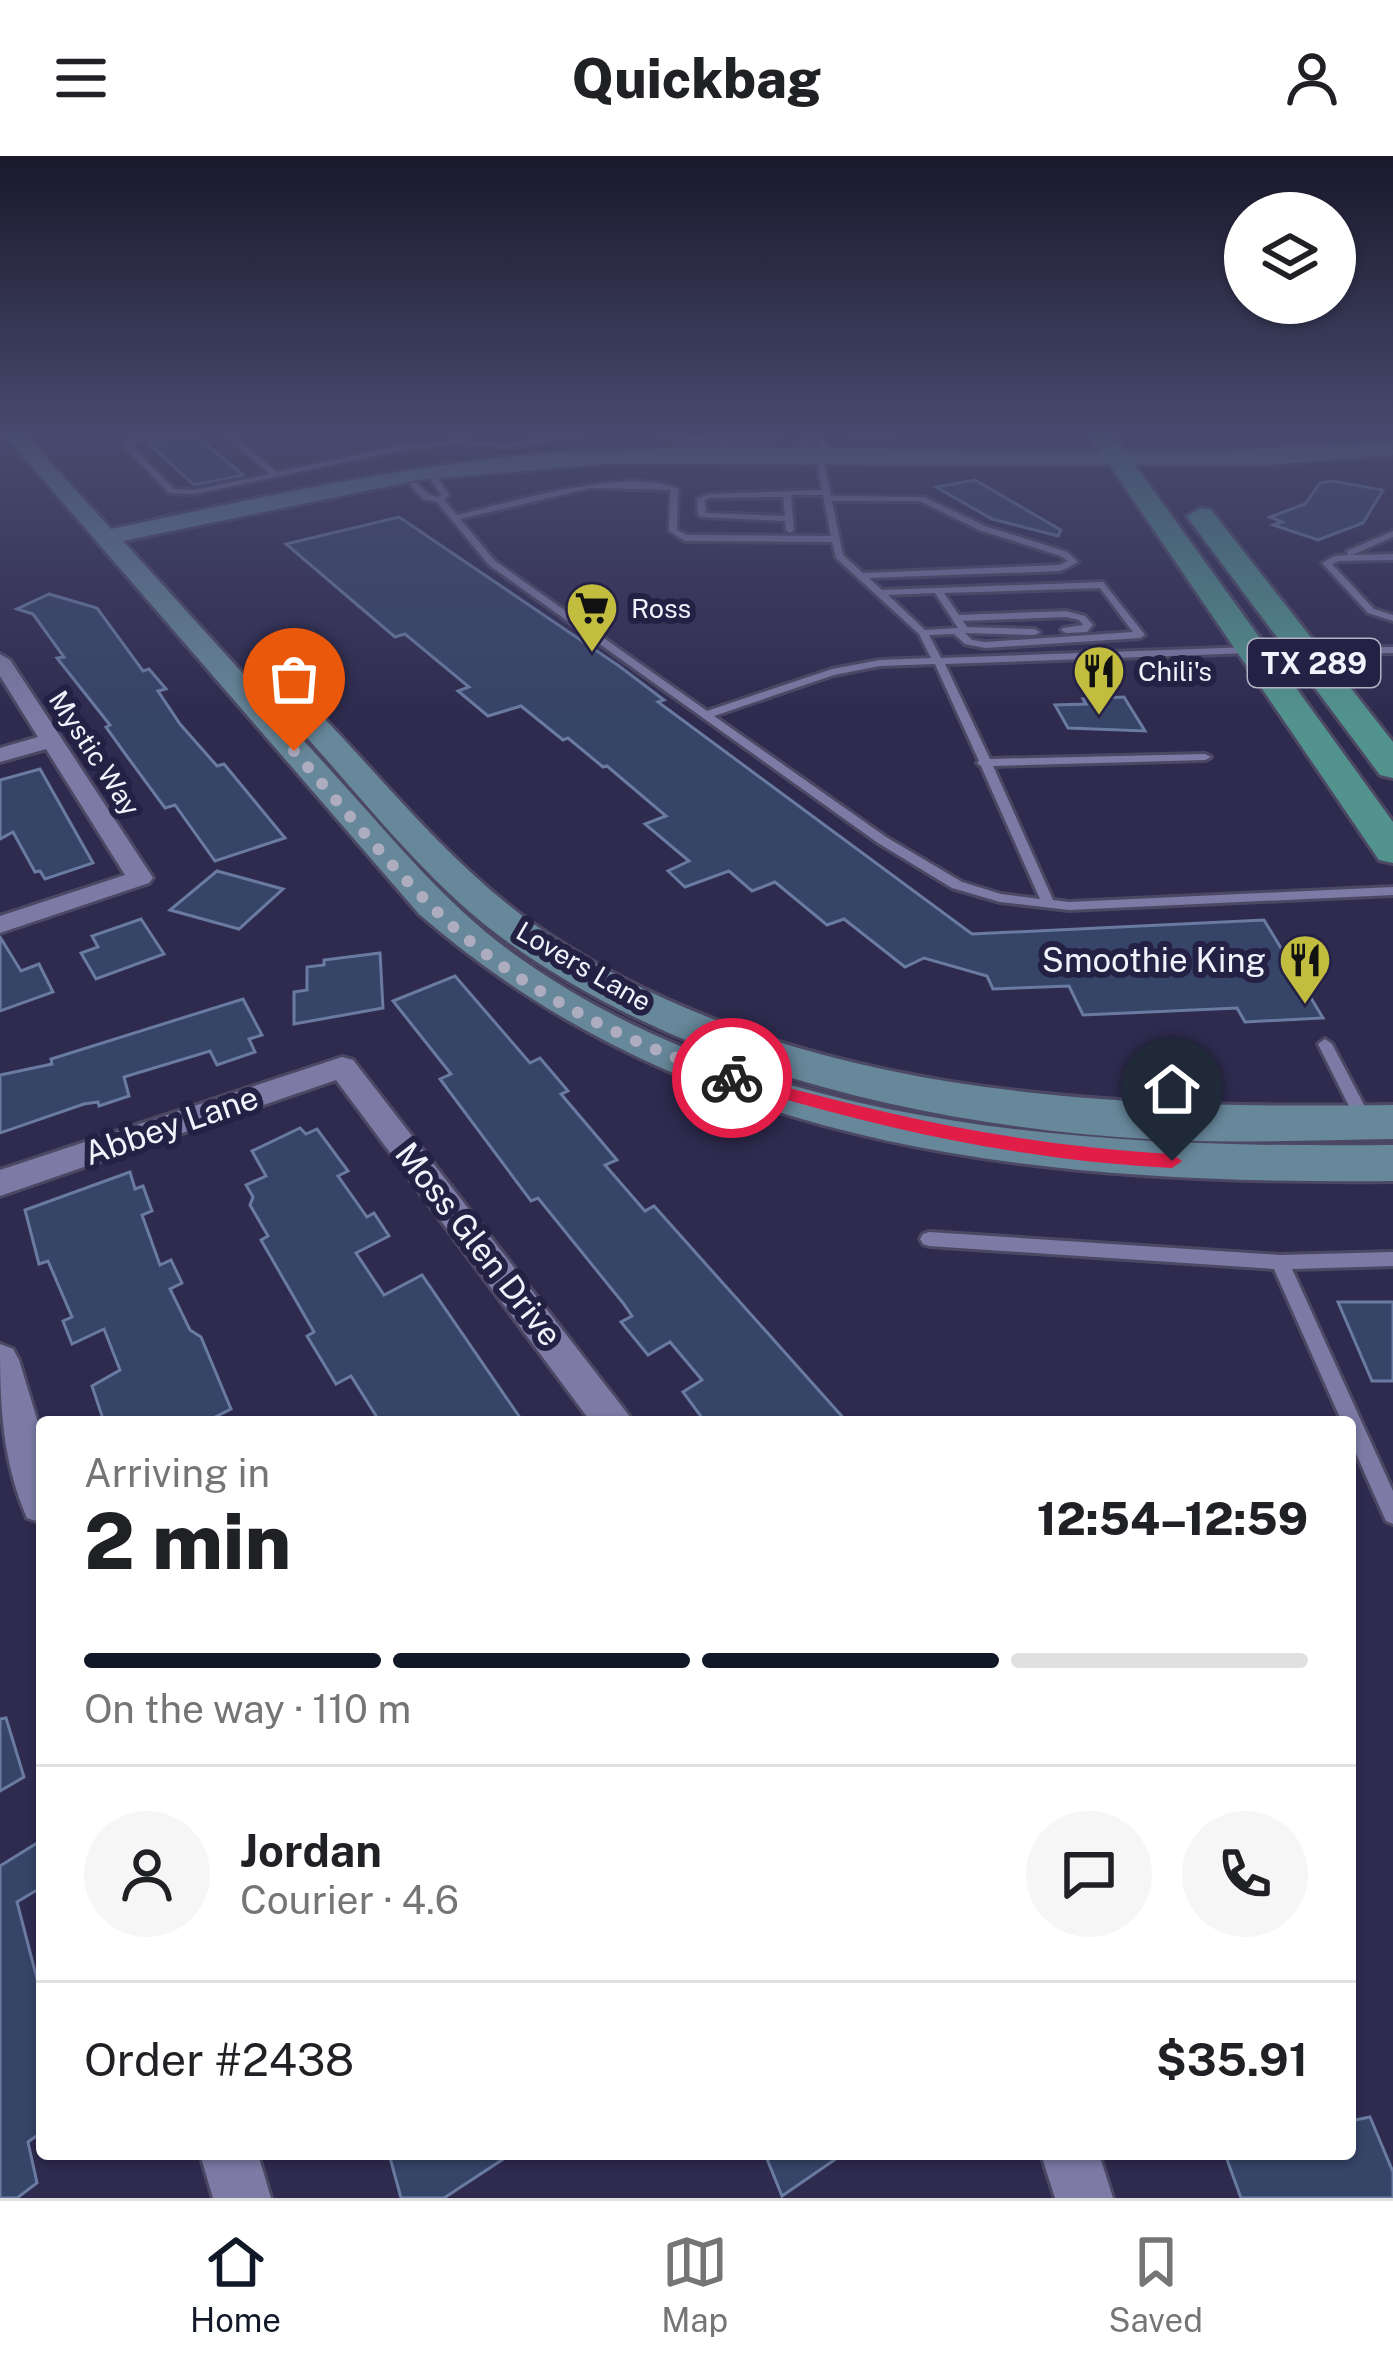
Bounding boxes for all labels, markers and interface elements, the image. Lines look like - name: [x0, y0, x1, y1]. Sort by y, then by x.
- icon: menu: [48, 45, 114, 111]
- icon: person: [1279, 45, 1345, 111]
- text: Quickbag: [572, 47, 821, 110]
- map controls: [1224, 192, 1356, 324]
- button: layers: [1224, 192, 1356, 324]
- supermarket icon: Ross: [564, 580, 620, 654]
- place label: Ross: [631, 592, 691, 624]
- pin: [243, 628, 345, 751]
- road number: TX 289: [1248, 639, 1380, 687]
- restaurant icon: Chili's: [1071, 643, 1127, 717]
- icon: bag: [261, 646, 327, 712]
- place label: Chili's: [1138, 655, 1212, 687]
- street label: Mystic Way: [43, 685, 147, 821]
- street label: Lovers Lane: [511, 915, 657, 1017]
- restaurant icon: Smoothie King: [1277, 932, 1333, 1006]
- place label: Smoothie King: [1042, 941, 1266, 979]
- courier: [672, 1018, 792, 1138]
- pin: [1121, 1038, 1223, 1161]
- icon: bike: [699, 1045, 765, 1111]
- icon: home: [1139, 1056, 1205, 1122]
- street label: Abbey Lane: [79, 1078, 263, 1172]
- street label: Moss Glen Drive: [388, 1135, 570, 1353]
- text: Arriving in: [84, 1450, 270, 1496]
- text: 12:54–12:59: [1037, 1492, 1308, 1545]
- text: 2 min: [84, 1495, 291, 1587]
- text: On the way · 110 m: [84, 1686, 411, 1732]
- button: person: [84, 1811, 210, 1937]
- button: chat: [1026, 1811, 1152, 1937]
- button: phone: [1182, 1811, 1308, 1937]
- text: Jordan: [240, 1824, 382, 1877]
- text: Courier · 4.6: [240, 1877, 459, 1923]
- text: Order #2438: [84, 2033, 354, 2086]
- text: $35.91: [1156, 2033, 1308, 2086]
- tab: Home: [190, 2229, 281, 2339]
- tab: Map: [661, 2229, 728, 2339]
- tab: Saved: [1108, 2229, 1203, 2339]

